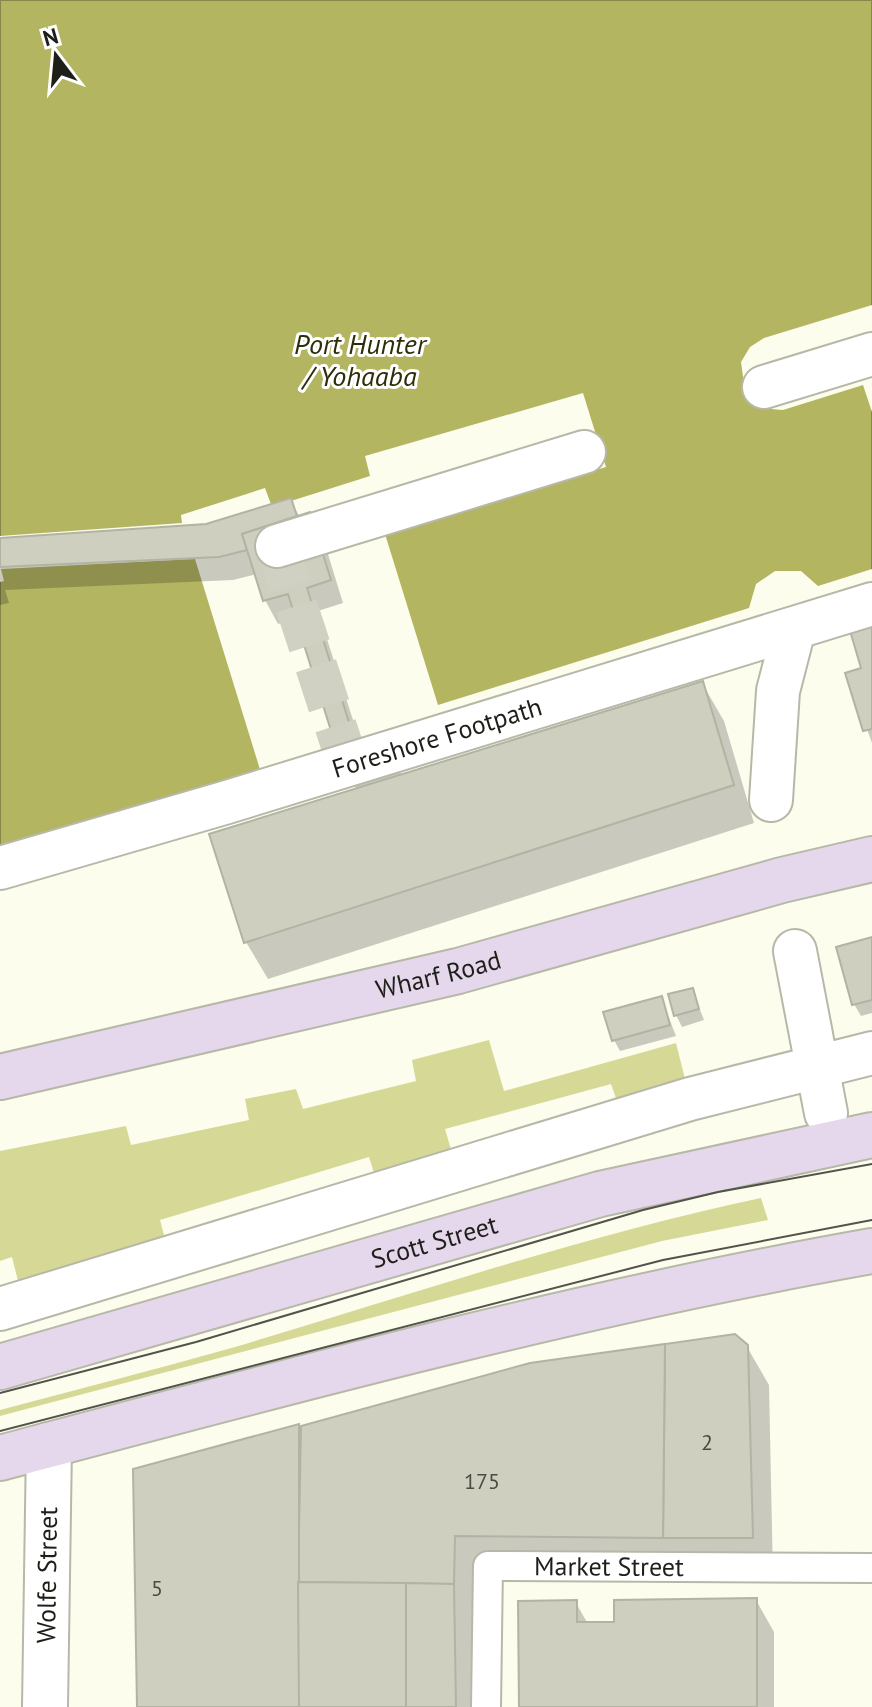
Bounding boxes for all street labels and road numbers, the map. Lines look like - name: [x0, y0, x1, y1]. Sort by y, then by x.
- street label: Foreshore Footpath: [328, 689, 546, 785]
- street label: Wharf Road: [372, 943, 505, 1006]
- street label: Scott Street: [367, 1207, 501, 1275]
- street label: Wolfe Street: [29, 1506, 64, 1644]
- street label: Market Street: [534, 1549, 684, 1583]

